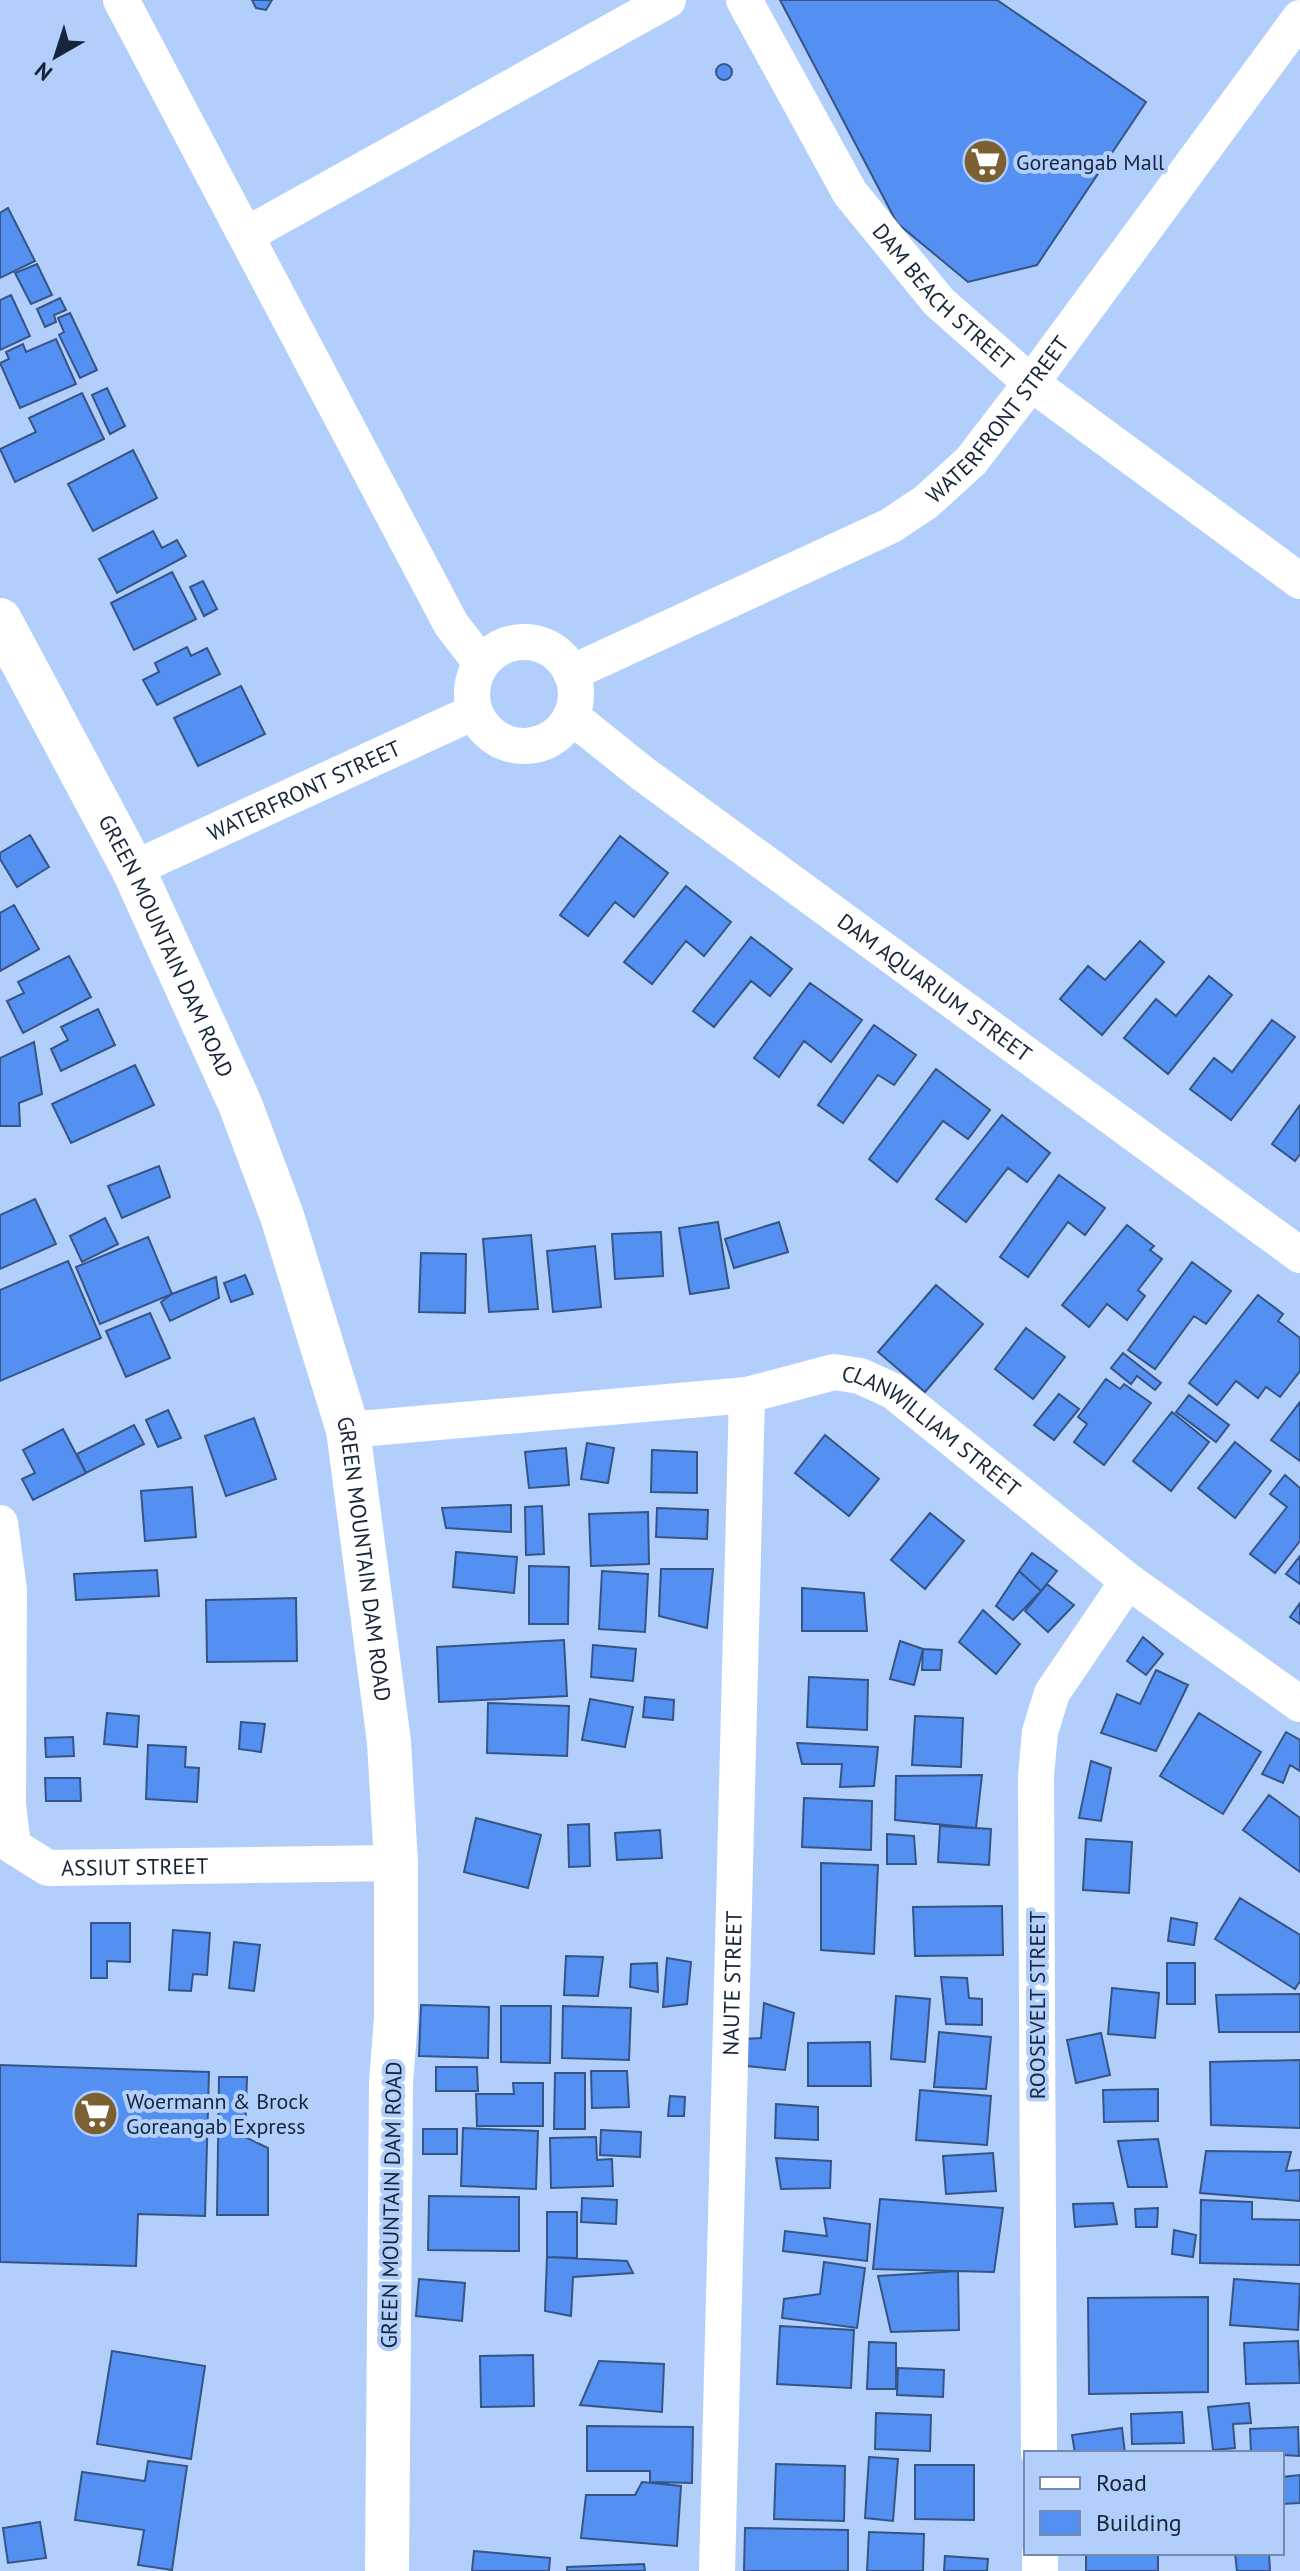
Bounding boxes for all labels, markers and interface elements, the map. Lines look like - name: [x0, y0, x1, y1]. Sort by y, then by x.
- north arrow: [16, 16, 96, 96]
- text: N: [29, 56, 58, 87]
- supermarket icon: Goreangab Mall: [961, 138, 1009, 186]
- place label: Goreangab Mall: [1016, 148, 1165, 176]
- street label: DAM BEACH STREET: [867, 218, 1020, 376]
- street label: WATERFRONT STREET: [920, 330, 1075, 509]
- street label: WATERFRONT STREET: [203, 734, 405, 847]
- street label: GREEN MOUNTAIN DAM ROAD: [92, 810, 240, 1082]
- street label: DAM AQUARIUM STREET: [832, 907, 1037, 1068]
- street label: CLANWILLIAM STREET: [840, 1359, 1026, 1503]
- street label: GREEN MOUNTAIN DAM ROAD: [331, 1413, 398, 1703]
- street label: ASSIUT STREET: [61, 1852, 208, 1882]
- street label: NAUTE STREET: [716, 1910, 748, 2056]
- street label: ROOSEVELT STREET: [1023, 1911, 1051, 2099]
- street label: GREEN MOUNTAIN DAM ROAD: [374, 2061, 408, 2349]
- place label: Woermann & Brock Goreangab Express: [126, 2087, 309, 2140]
- supermarket icon: Woermann & Brock Goreangab Express: [71, 2090, 119, 2138]
- legend: [1024, 2451, 1284, 2555]
- text: Road: [1096, 2467, 1147, 2498]
- text: Building: [1096, 2507, 1182, 2538]

